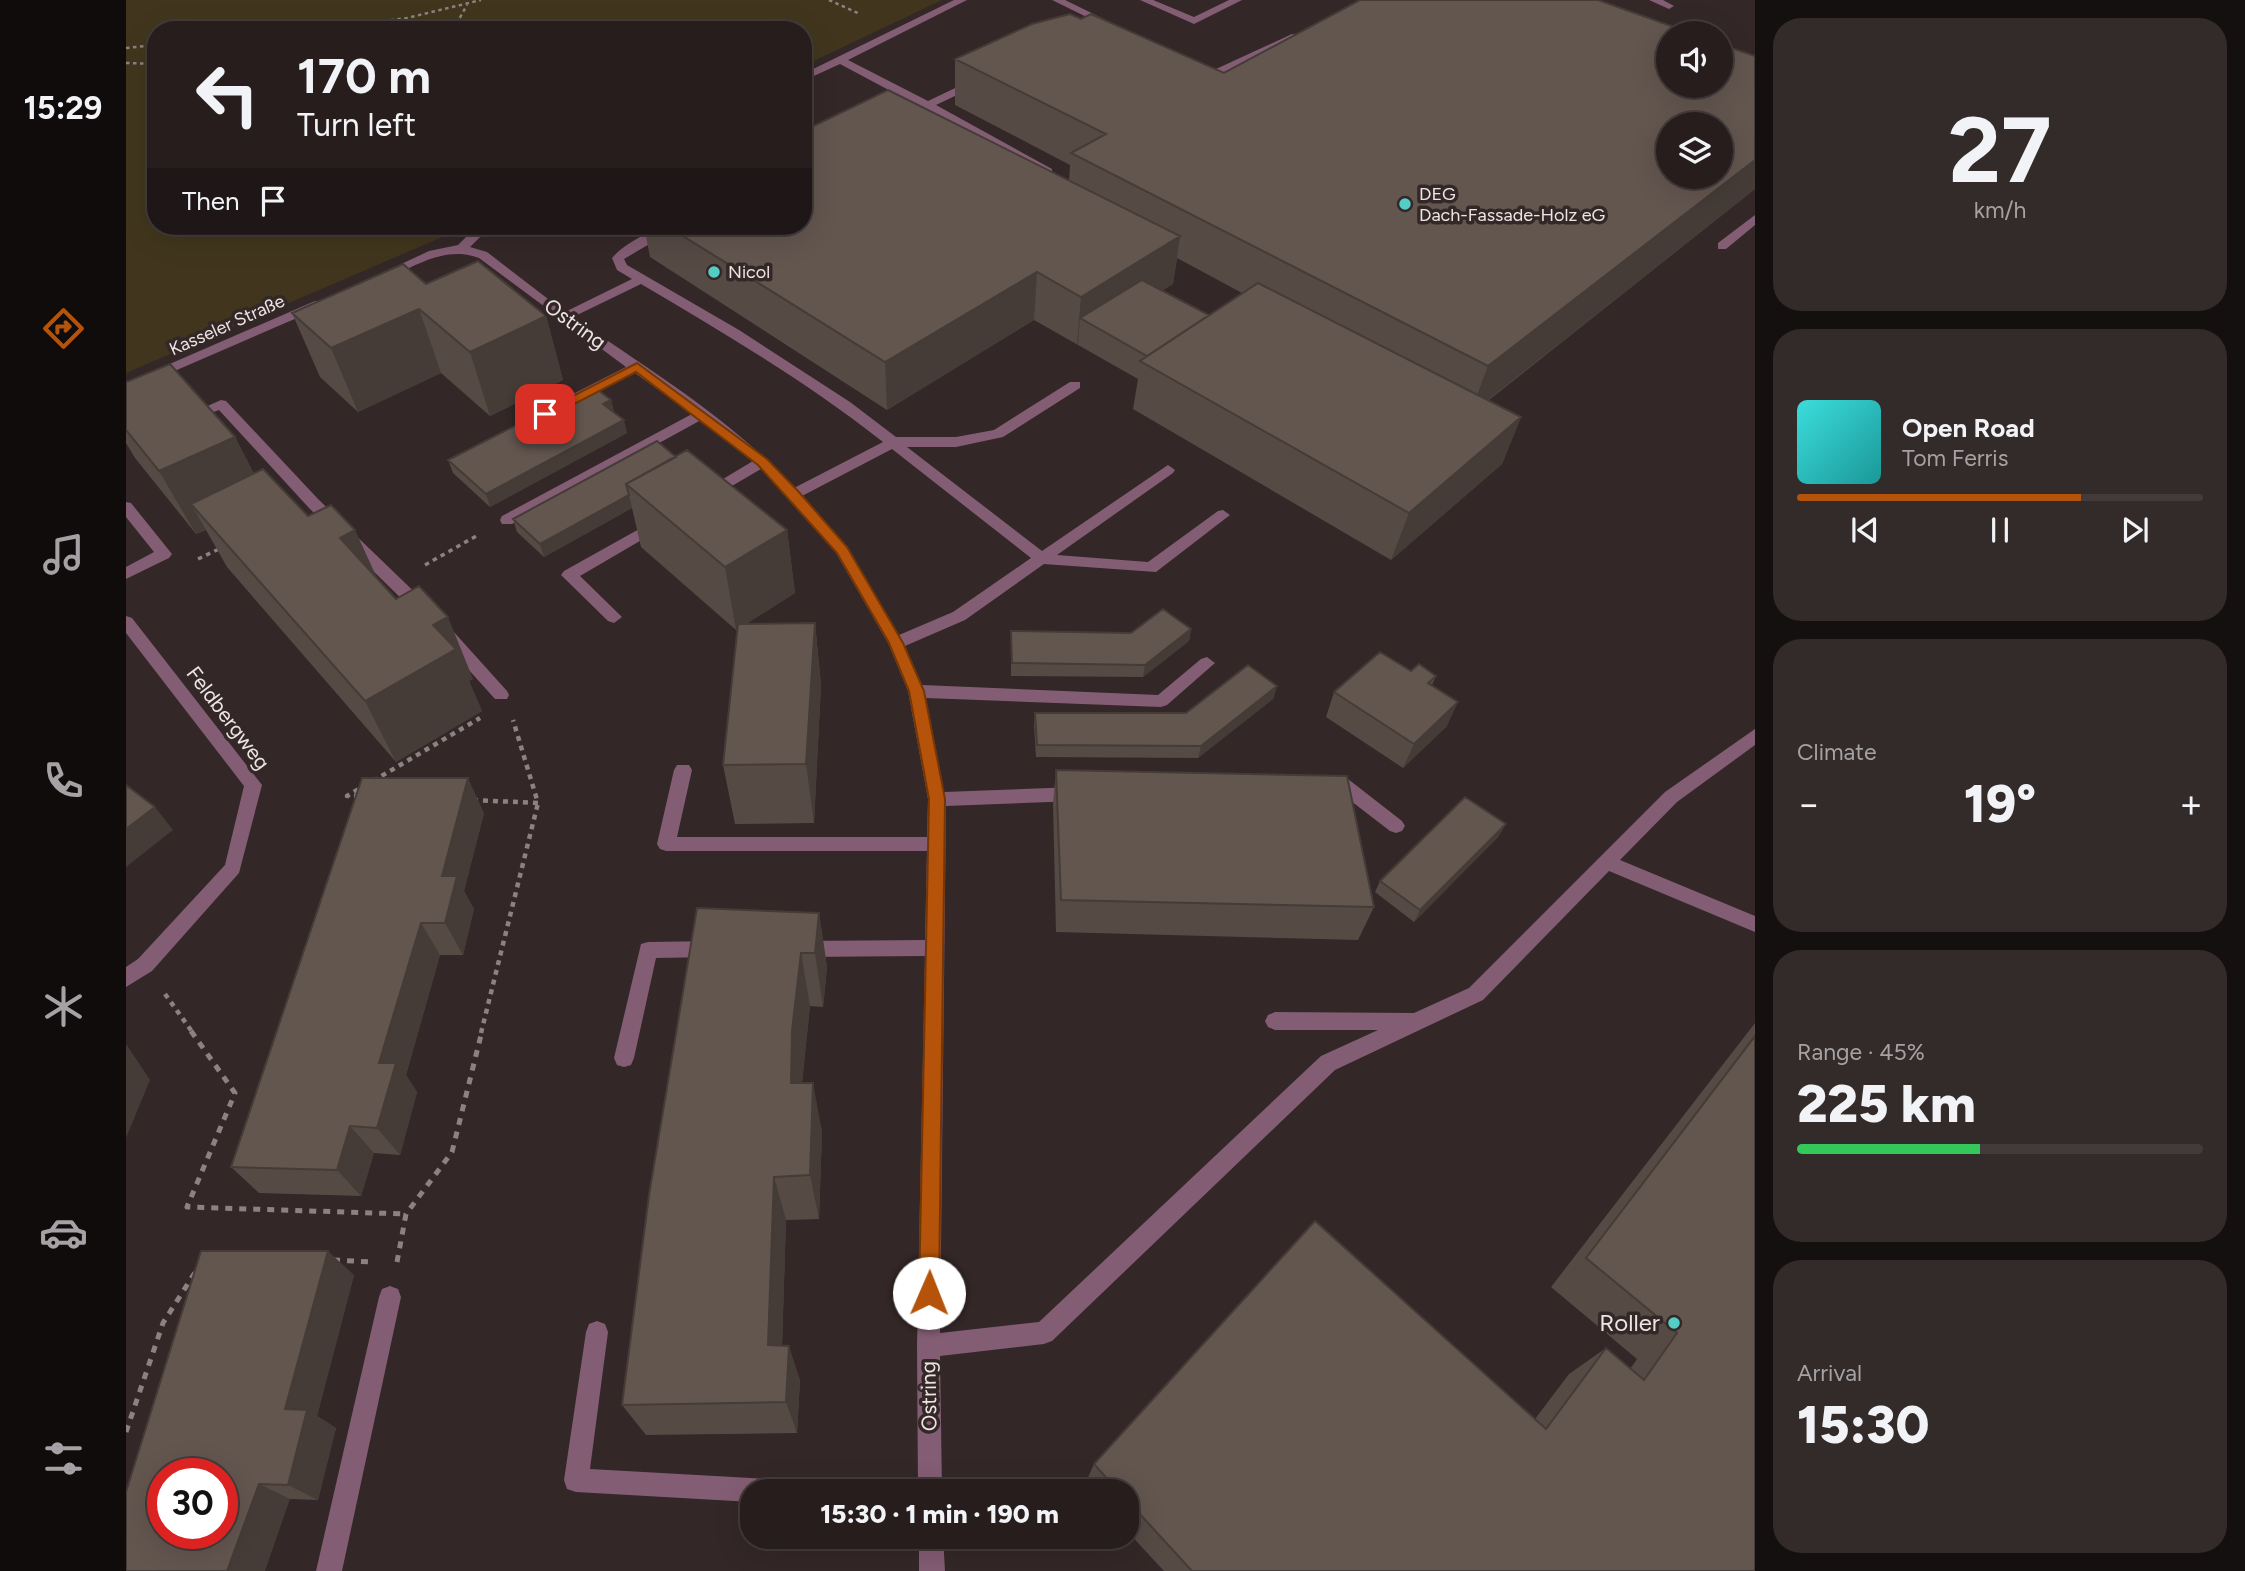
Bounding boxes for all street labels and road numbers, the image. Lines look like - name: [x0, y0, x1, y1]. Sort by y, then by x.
- street label: Kasseler Straße: [166, 290, 288, 360]
- street label: Ostring: [540, 293, 611, 354]
- street label: Feldbergweg: [181, 661, 275, 774]
- street label: Ostring: [915, 1361, 942, 1431]

